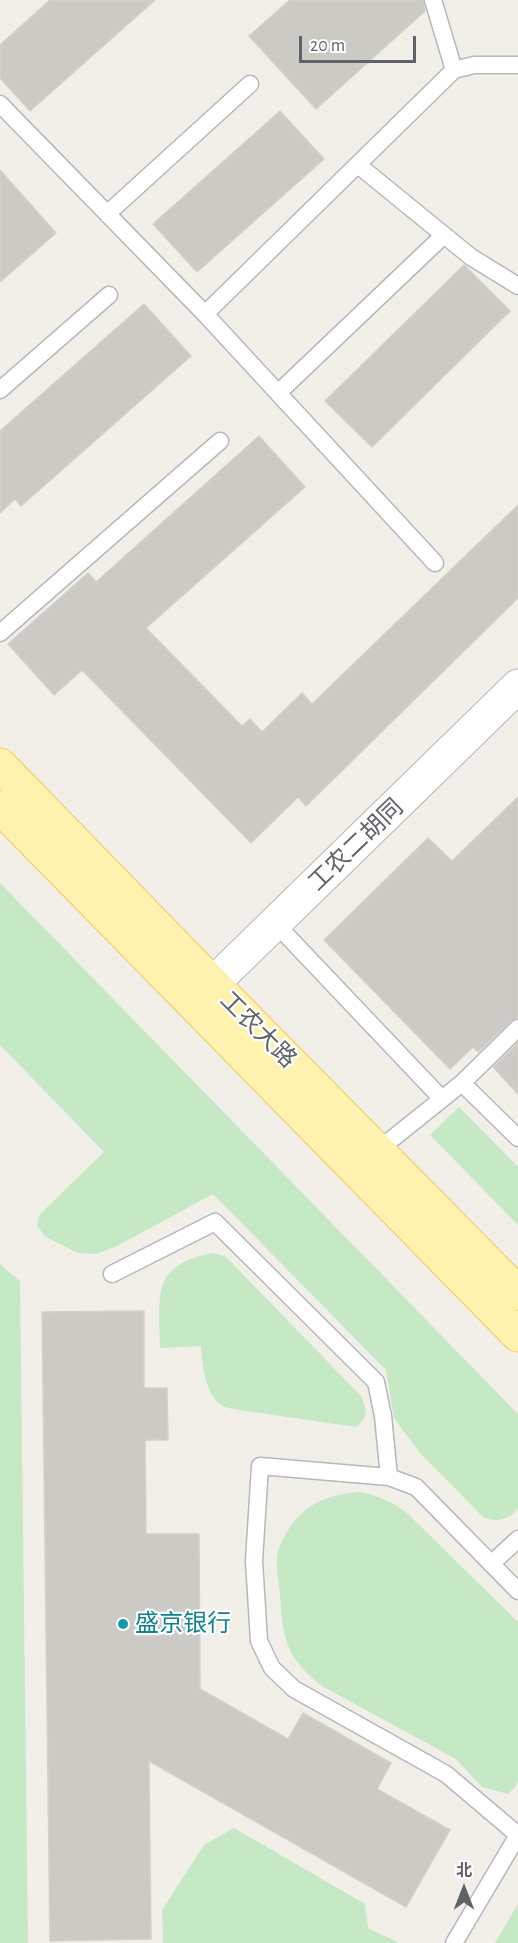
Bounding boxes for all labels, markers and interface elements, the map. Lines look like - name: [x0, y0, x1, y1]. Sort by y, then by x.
- scale bar: [302, 24, 419, 62]
- text: 20 m: [310, 37, 345, 55]
- street label: 工农二胡同: [303, 793, 409, 897]
- street label: 工农大路: [214, 986, 302, 1074]
- place label: 盛京银行: [135, 1610, 231, 1638]
- marker: 盛京银行: [116, 1617, 130, 1631]
- north arrow: [434, 1859, 494, 1919]
- text: 北: [456, 1863, 472, 1879]

